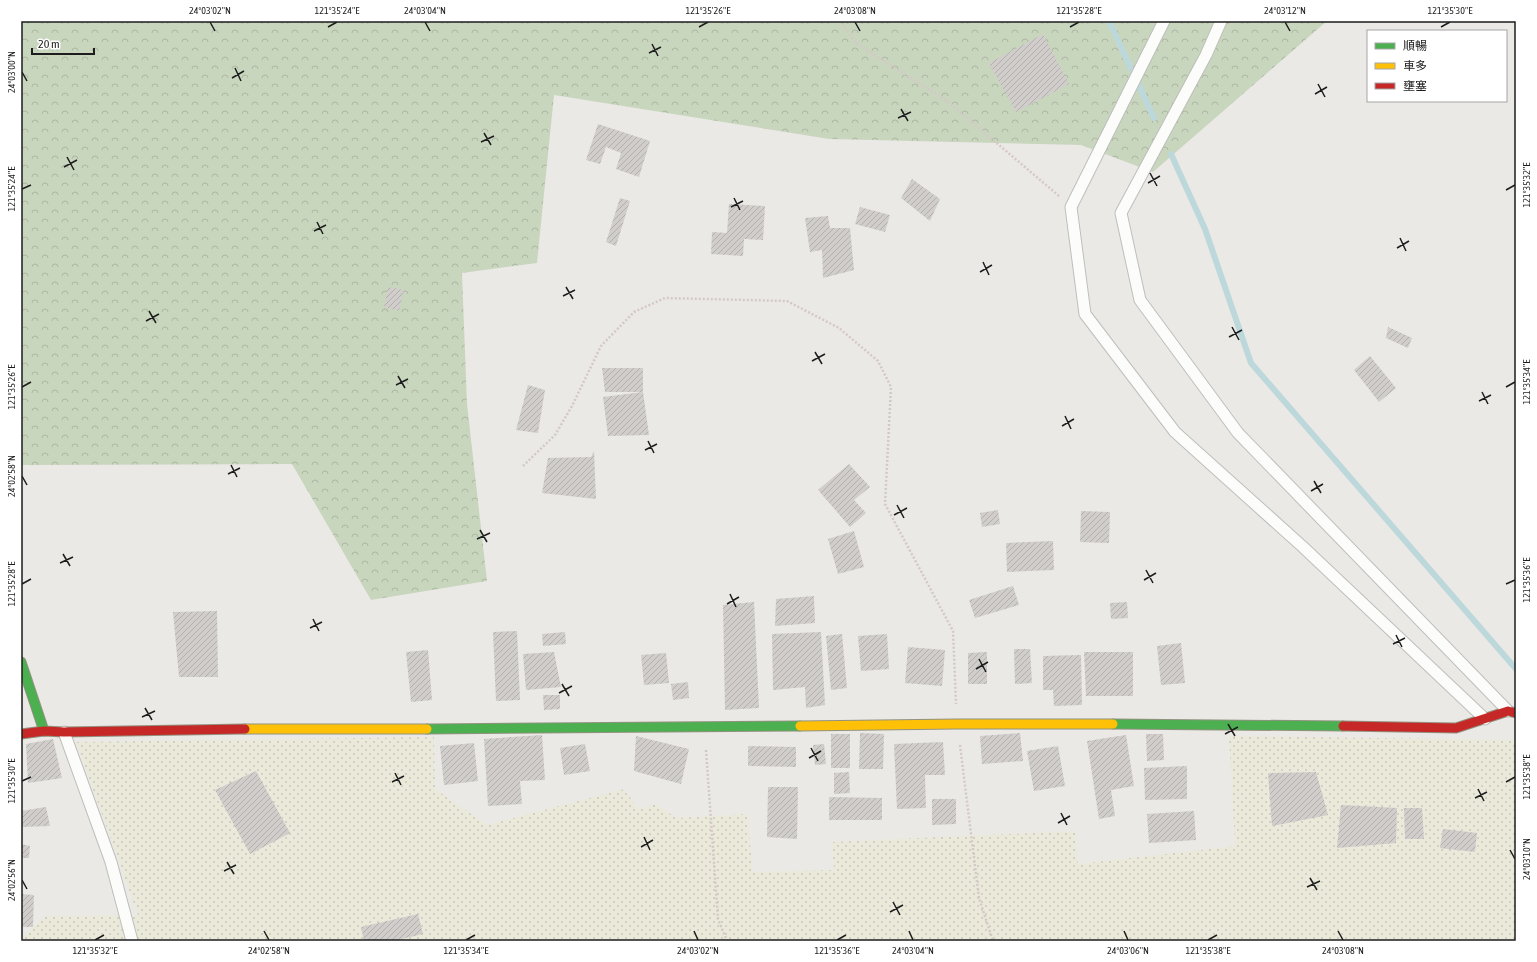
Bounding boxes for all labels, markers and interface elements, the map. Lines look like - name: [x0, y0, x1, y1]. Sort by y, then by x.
- text: 24°03'02"N: [189, 5, 231, 16]
- text: 121°35'24"E: [315, 5, 360, 16]
- text: 24°03'04"N: [404, 5, 446, 16]
- text: 121°35'26"E: [686, 5, 731, 16]
- text: 24°03'08"N: [834, 5, 876, 16]
- text: 121°35'28"E: [1057, 5, 1102, 16]
- text: 24°03'12"N: [1264, 5, 1306, 16]
- text: 121°35'30"E: [1428, 5, 1473, 16]
- scale bar: [32, 30, 94, 56]
- legend: [1367, 30, 1507, 102]
- text: 20 m: [38, 37, 60, 51]
- text: 順暢: [1403, 39, 1427, 53]
- text: 24°03'00"N: [6, 51, 17, 93]
- text: 車多: [1403, 59, 1427, 73]
- text: 壅塞: [1403, 79, 1427, 93]
- text: 121°35'32"E: [1521, 162, 1532, 207]
- text: 121°35'24"E: [6, 166, 17, 211]
- text: 121°35'34"E: [1521, 359, 1532, 404]
- text: 121°35'26"E: [6, 364, 17, 409]
- text: 24°02'58"N: [6, 455, 17, 497]
- text: 121°35'36"E: [1521, 557, 1532, 602]
- text: 121°35'28"E: [6, 561, 17, 606]
- text: 121°35'38"E: [1521, 754, 1532, 799]
- text: 121°35'30"E: [6, 758, 17, 803]
- text: 24°03'10"N: [1521, 838, 1532, 880]
- text: 24°02'56"N: [6, 859, 17, 901]
- text: 121°35'32"E: [73, 945, 118, 956]
- text: 24°02'58"N: [248, 945, 290, 956]
- text: 121°35'34"E: [444, 945, 489, 956]
- text: 24°03'02"N: [677, 945, 719, 956]
- text: 121°35'36"E: [815, 945, 860, 956]
- text: 24°03'04"N: [892, 945, 934, 956]
- text: 24°03'06"N: [1107, 945, 1149, 956]
- text: 121°35'38"E: [1186, 945, 1231, 956]
- text: 24°03'08"N: [1322, 945, 1364, 956]

